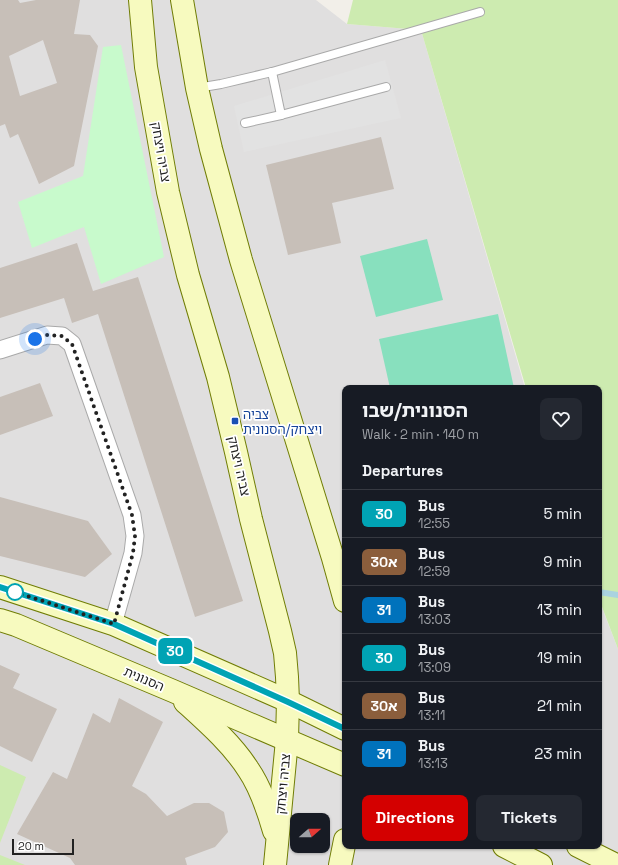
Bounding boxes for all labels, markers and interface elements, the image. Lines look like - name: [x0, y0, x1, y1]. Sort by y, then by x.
- street label: צביה ויצחק: [147, 120, 175, 184]
- your location: [25, 329, 45, 349]
- text: הסנונית/שבו: [362, 398, 468, 423]
- button: heart: [540, 398, 582, 440]
- place label: צביה ויצחק/הסנונית: [243, 406, 322, 438]
- marker: צביה ויצחק/הסנונית: [230, 416, 240, 426]
- text: Walk · 2 min · 140 m: [362, 426, 479, 443]
- street label: צביה ויצחק: [224, 434, 254, 498]
- text: Departures: [362, 461, 443, 480]
- text: Bus: [418, 496, 445, 515]
- text: 5 min: [543, 504, 582, 523]
- text: 30: [375, 505, 393, 523]
- text: 12:55: [418, 515, 450, 532]
- text: Bus: [418, 544, 445, 563]
- text: 9 min: [543, 552, 582, 571]
- text: 30א: [370, 553, 398, 571]
- text: 12:59: [418, 563, 450, 580]
- unlabelled marker: [6, 583, 24, 601]
- text: Bus: [418, 592, 445, 611]
- text: 13 min: [537, 600, 582, 619]
- text: 31: [377, 601, 391, 619]
- text: 13:03: [418, 611, 451, 628]
- line badge: 30: [157, 638, 193, 664]
- text: Bus: [418, 640, 445, 659]
- text: 30: [166, 642, 184, 660]
- text: 19 min: [537, 648, 582, 667]
- text: 30: [375, 649, 393, 667]
- text: 13:09: [418, 659, 451, 676]
- street label: הסנונית: [121, 663, 167, 695]
- text: Bus: [418, 688, 445, 707]
- text: 21 min: [537, 696, 582, 715]
- text: 30א: [370, 697, 398, 715]
- text: 13:11: [418, 707, 445, 724]
- text: Bus: [418, 736, 445, 755]
- text: 23 min: [534, 744, 582, 763]
- text: 31: [377, 745, 391, 763]
- street label: צביה ויצחק: [272, 753, 294, 815]
- text: 13:13: [418, 755, 448, 772]
- button: Directions: [362, 795, 468, 841]
- button: Tickets: [476, 795, 582, 841]
- north arrow: [290, 813, 330, 853]
- map controls: [290, 813, 330, 853]
- scale bar: [12, 837, 74, 856]
- text: 20 m: [18, 839, 44, 853]

